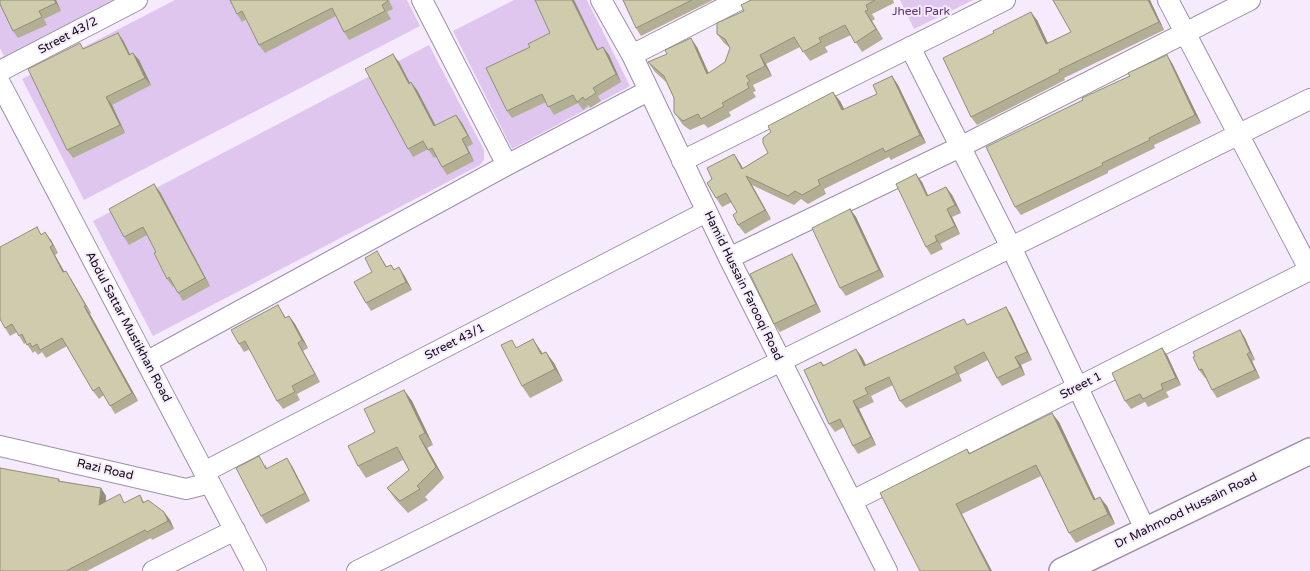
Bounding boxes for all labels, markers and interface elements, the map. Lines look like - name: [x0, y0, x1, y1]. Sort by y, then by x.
- park label: Jheel Park: [892, 5, 950, 19]
- street label: Street 43/2: [36, 14, 100, 58]
- street label: Hamid Hussain Farooqi Road: [701, 209, 785, 363]
- street label: Abdul Sattar Mustikhan Road: [82, 249, 174, 405]
- street label: Street 43/1: [423, 321, 487, 363]
- street label: Street 1: [1058, 369, 1104, 403]
- street label: Razi Road: [75, 457, 135, 483]
- street label: Dr Mahmood Hussain Road: [1112, 470, 1260, 552]

